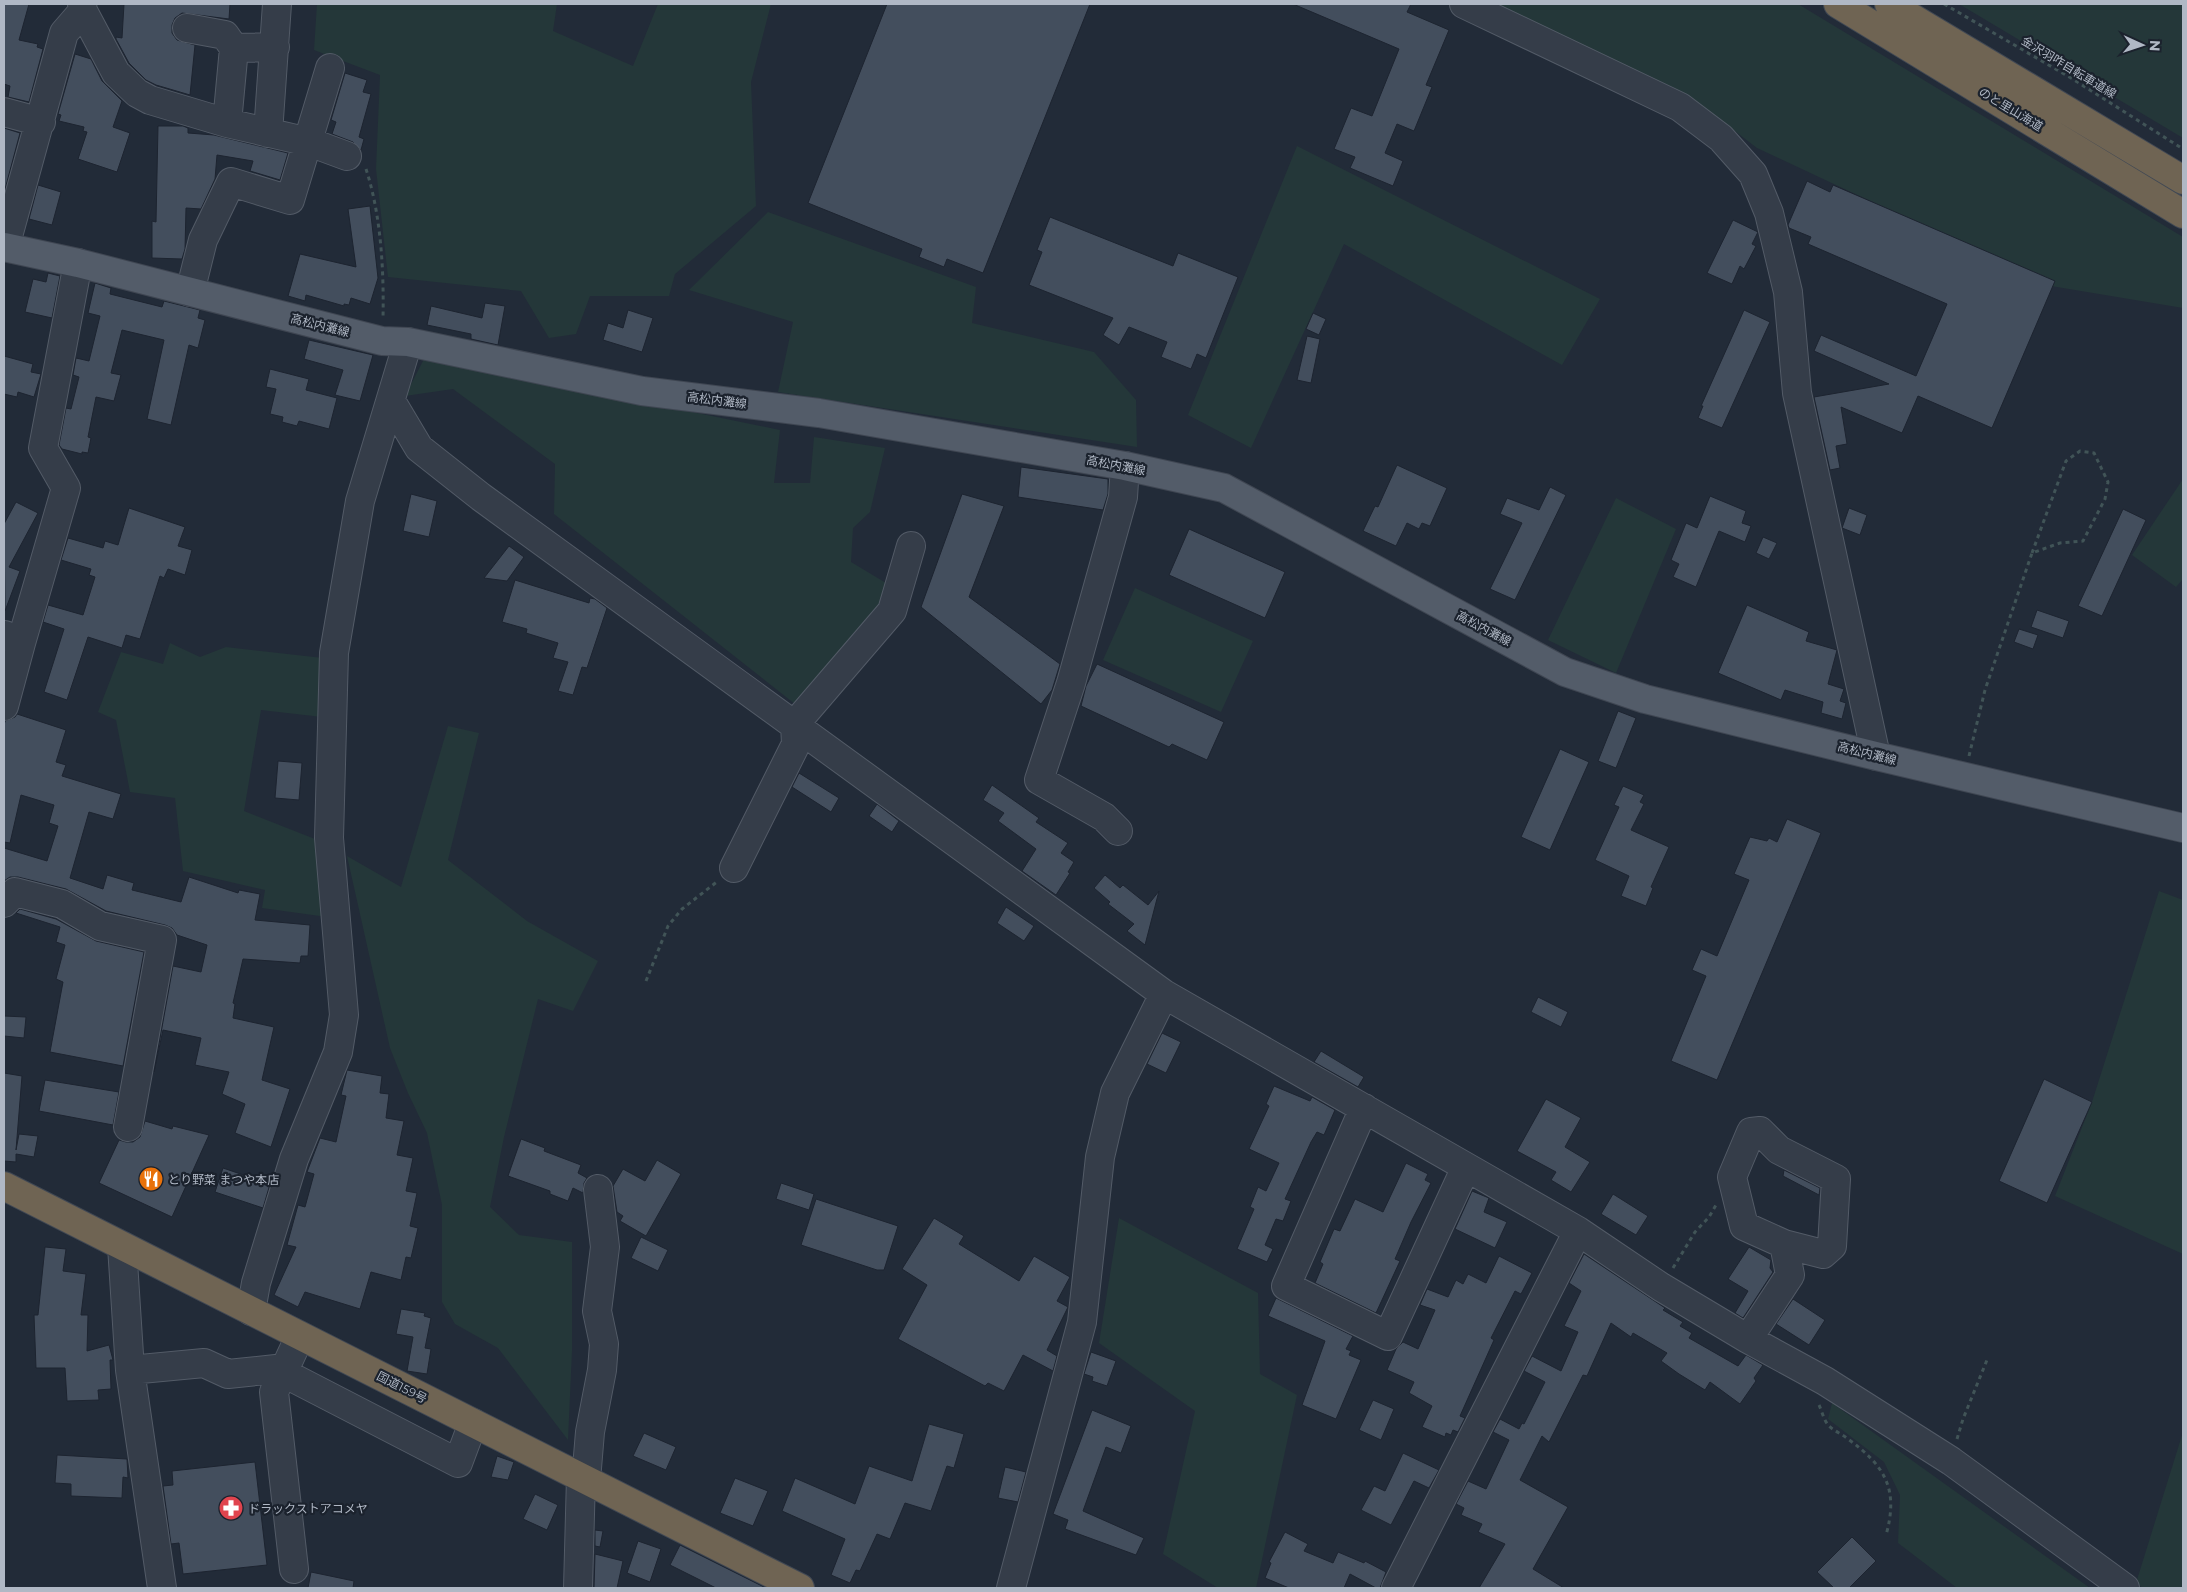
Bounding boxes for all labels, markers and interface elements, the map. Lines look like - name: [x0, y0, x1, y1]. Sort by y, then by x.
- north arrow: [2117, 20, 2167, 70]
- street label: 金沢羽咋自転車道線: [2019, 33, 2119, 101]
- text: N: [2146, 40, 2164, 52]
- street label: のと里山海道: [1976, 84, 2046, 134]
- street label: 高松内灘線: [289, 310, 351, 340]
- street label: 高松内灘線: [686, 389, 748, 411]
- street label: 高松内灘線: [1085, 452, 1147, 478]
- street label: 高松内灘線: [1454, 607, 1514, 649]
- street label: 高松内灘線: [1836, 738, 1898, 768]
- restaurant icon: とり野菜 まつや本店: [138, 1166, 164, 1192]
- place label: とり野菜 まつや本店: [168, 1172, 279, 1187]
- street label: 国道159号: [374, 1368, 430, 1406]
- pharmacy icon: ドラックストアコメヤ: [218, 1495, 244, 1521]
- place label: ドラックストアコメヤ: [248, 1501, 368, 1516]

